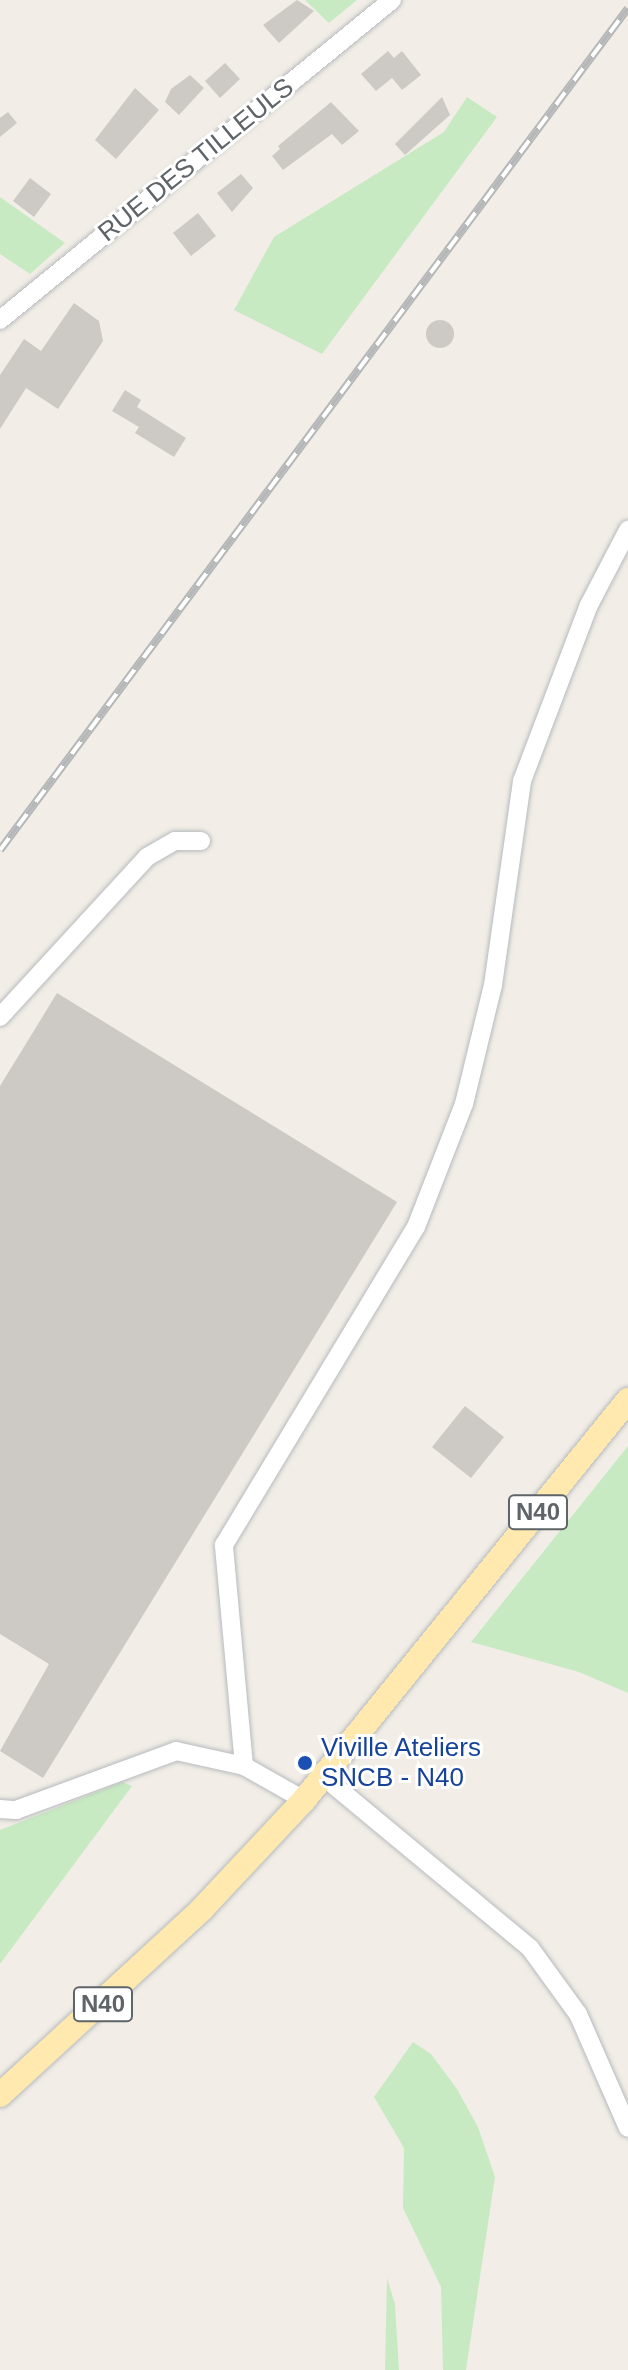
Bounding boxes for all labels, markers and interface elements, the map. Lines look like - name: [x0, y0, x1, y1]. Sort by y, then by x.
- street label: RUE DES TILLEULS: [92, 71, 300, 249]
- road number: N40: [506, 1492, 570, 1532]
- place label: Viville Ateliers SNCB - N40: [321, 1732, 482, 1794]
- marker: Viville Ateliers SNCB - N40: [296, 1754, 314, 1772]
- road number: N40: [71, 1984, 135, 2024]

